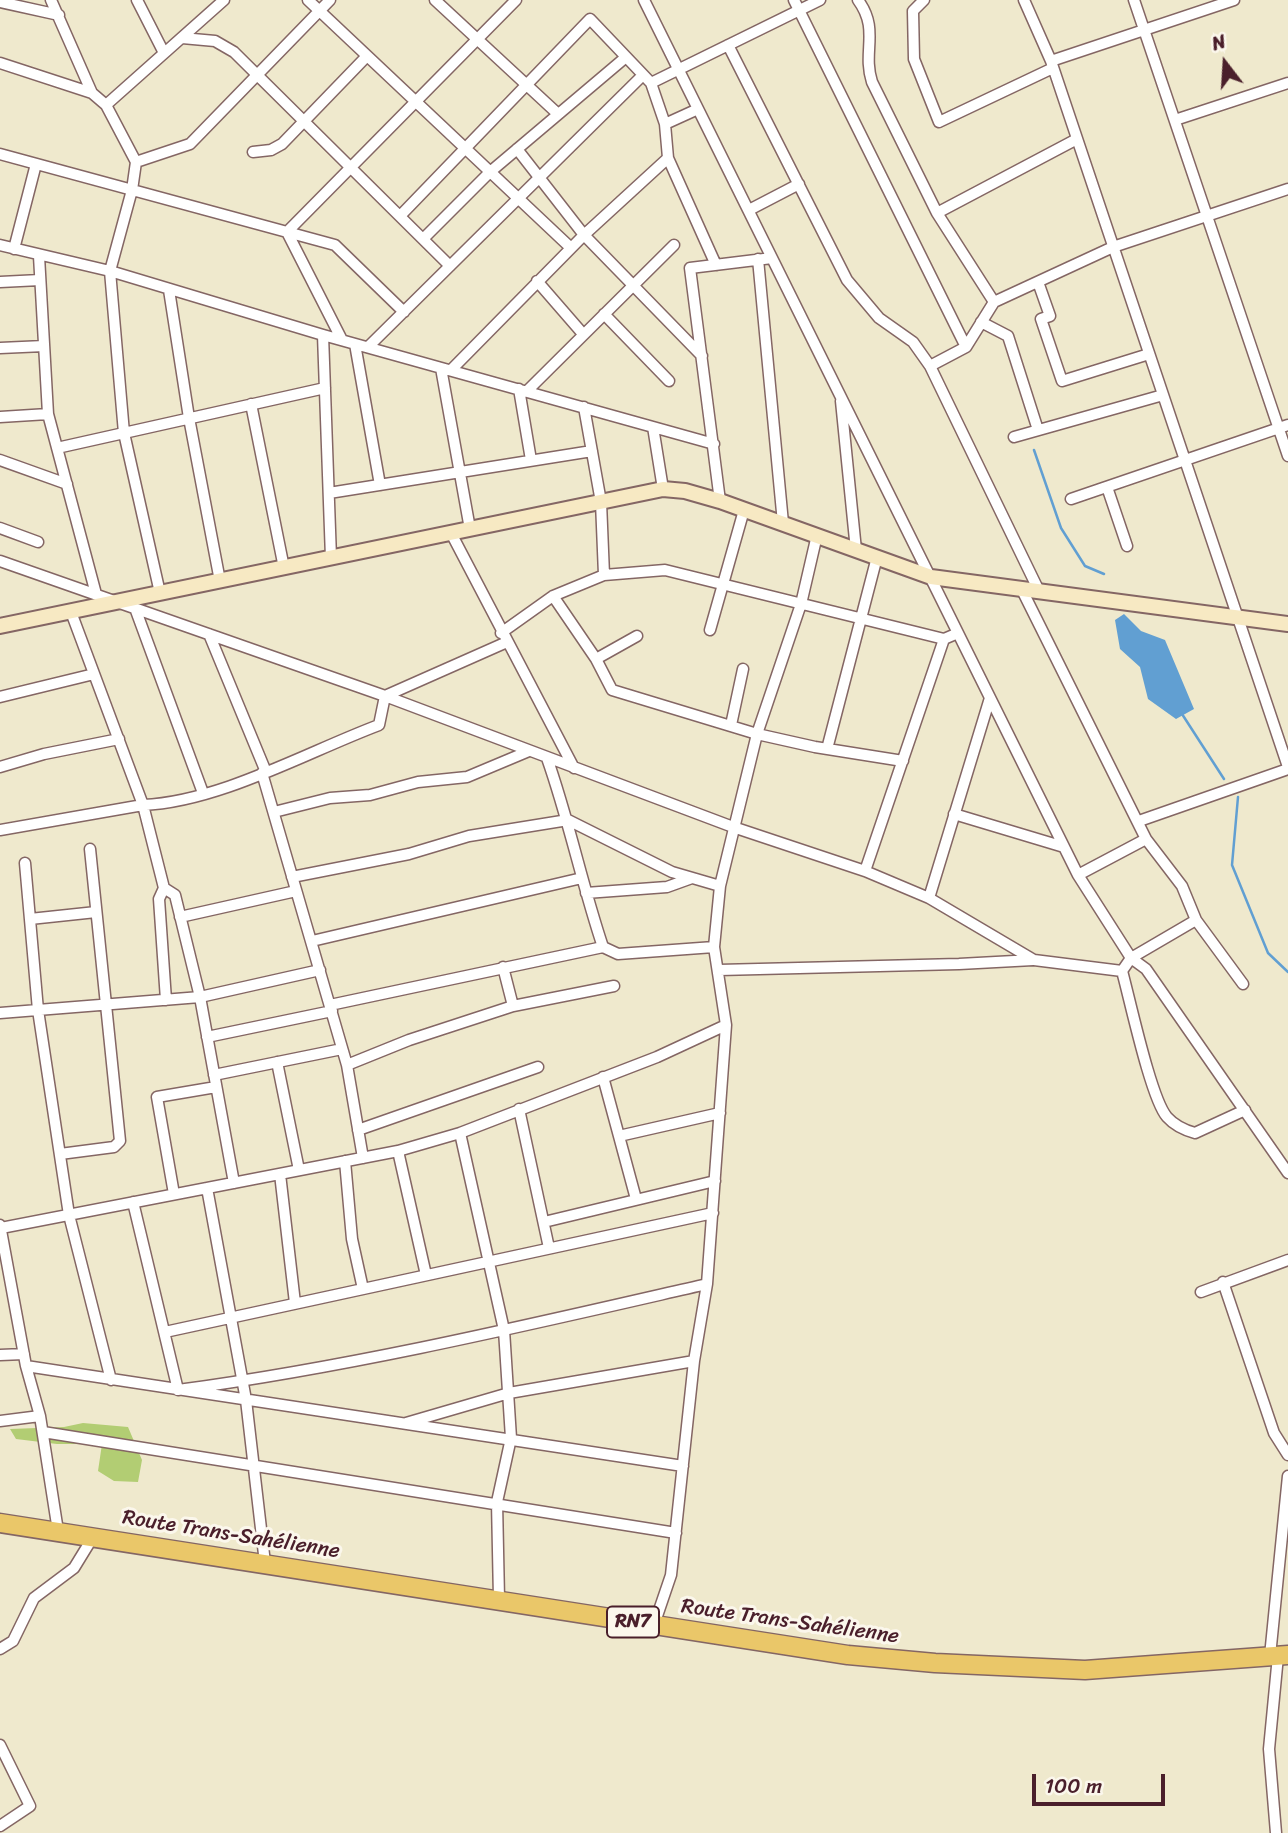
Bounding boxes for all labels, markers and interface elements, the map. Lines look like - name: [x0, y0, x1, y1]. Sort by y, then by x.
- text: N: [1208, 25, 1230, 60]
- north arrow: [1190, 28, 1260, 98]
- street label: Route Trans-Sahélienne: [121, 1505, 341, 1565]
- street label: Route Trans-Sahélienne: [679, 1594, 901, 1650]
- road number: RN7: [607, 1606, 659, 1638]
- scale bar: [1036, 1759, 1169, 1803]
- text: 100 m: [1045, 1767, 1102, 1805]

